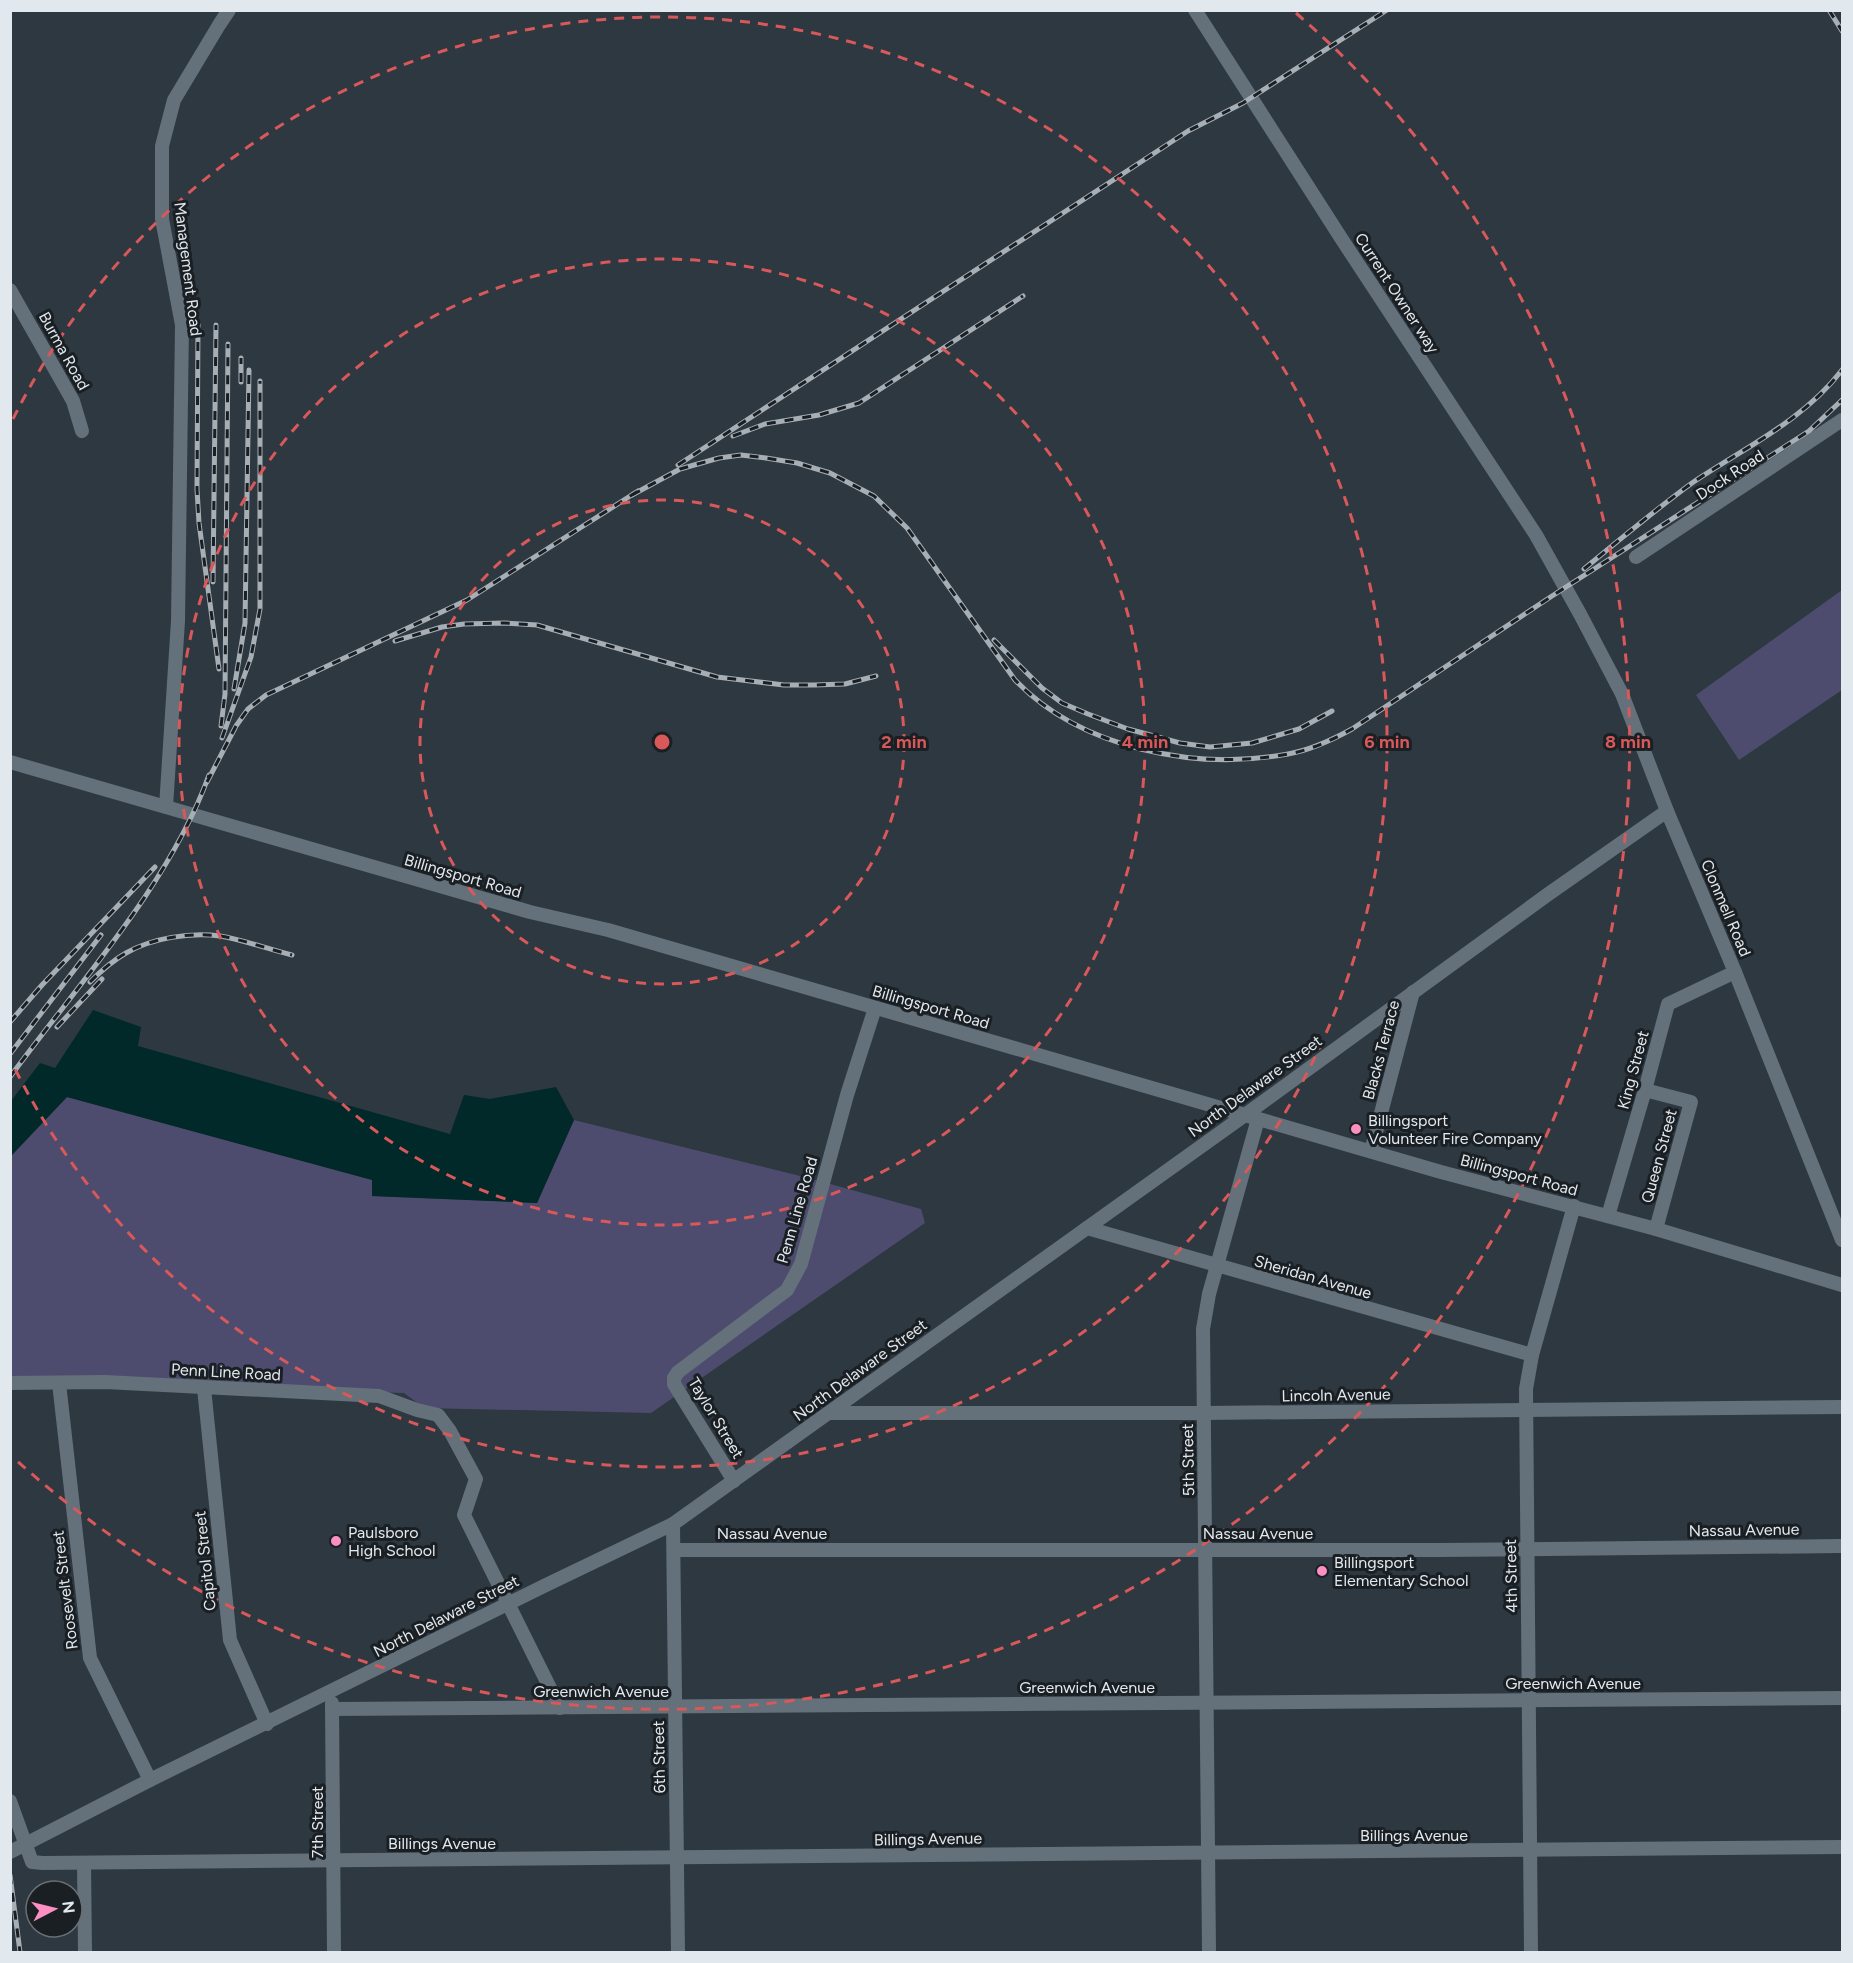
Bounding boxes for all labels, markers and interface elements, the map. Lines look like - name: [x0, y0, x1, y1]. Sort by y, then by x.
- street label: Management Road: [170, 201, 206, 337]
- street label: Current Owner way: [1351, 229, 1443, 357]
- street label: Burma Road: [35, 308, 93, 394]
- street label: Dock Road: [1692, 446, 1768, 504]
- text: 2 min: [881, 731, 927, 753]
- text: 4 min: [1122, 731, 1168, 753]
- text: 6 min: [1364, 731, 1410, 753]
- text: 8 min: [1605, 731, 1651, 753]
- centre of rings: [652, 732, 672, 752]
- street label: Billingsport Road: [402, 850, 524, 902]
- street label: Clonmell Road: [1697, 857, 1755, 959]
- street label: Billingsport Road: [870, 981, 992, 1033]
- street label: Blacks Terrace: [1359, 998, 1403, 1102]
- street label: King Street: [1613, 1029, 1653, 1111]
- street label: North Delaware Street: [1184, 1031, 1326, 1141]
- street label: Queen Street: [1637, 1107, 1681, 1205]
- place label: Billingsport Volunteer Fire Company: [1368, 1111, 1542, 1148]
- marker: Billingsport Volunteer Fire Company: [1349, 1122, 1363, 1136]
- street label: Billingsport Road: [1458, 1150, 1580, 1200]
- street label: Penn Line Road: [773, 1154, 821, 1266]
- street label: Sheridan Avenue: [1252, 1251, 1374, 1303]
- street label: North Delaware Street: [789, 1315, 931, 1425]
- street label: Penn Line Road: [171, 1360, 281, 1384]
- street label: Taylor Street: [684, 1374, 748, 1462]
- street label: Lincoln Avenue: [1281, 1385, 1391, 1405]
- street label: 5th Street: [1178, 1423, 1198, 1497]
- street label: Capitol Street: [190, 1510, 220, 1612]
- street label: Nassau Avenue: [1689, 1520, 1800, 1540]
- place label: Paulsboro High School: [348, 1523, 436, 1560]
- street label: Nassau Avenue: [717, 1524, 828, 1543]
- street label: Nassau Avenue: [1203, 1524, 1314, 1543]
- street label: Roosevelt Street: [48, 1529, 82, 1651]
- marker: Paulsboro High School: [329, 1534, 343, 1548]
- street label: 4th Street: [1501, 1539, 1521, 1613]
- place label: Billingsport Elementary School: [1334, 1553, 1468, 1590]
- marker: Billingsport Elementary School: [1315, 1564, 1329, 1578]
- street label: North Delaware Street: [370, 1571, 522, 1661]
- street label: Greenwich Avenue: [1505, 1674, 1641, 1693]
- street label: Greenwich Avenue: [1019, 1678, 1155, 1697]
- street label: Greenwich Avenue: [533, 1682, 669, 1701]
- street label: 6th Street: [649, 1720, 669, 1794]
- street label: 7th Street: [308, 1786, 327, 1858]
- street label: Billings Avenue: [1360, 1826, 1468, 1845]
- street label: Billings Avenue: [874, 1829, 982, 1849]
- street label: Billings Avenue: [388, 1834, 496, 1853]
- north arrow: [24, 1879, 84, 1939]
- text: N: [58, 1900, 79, 1915]

